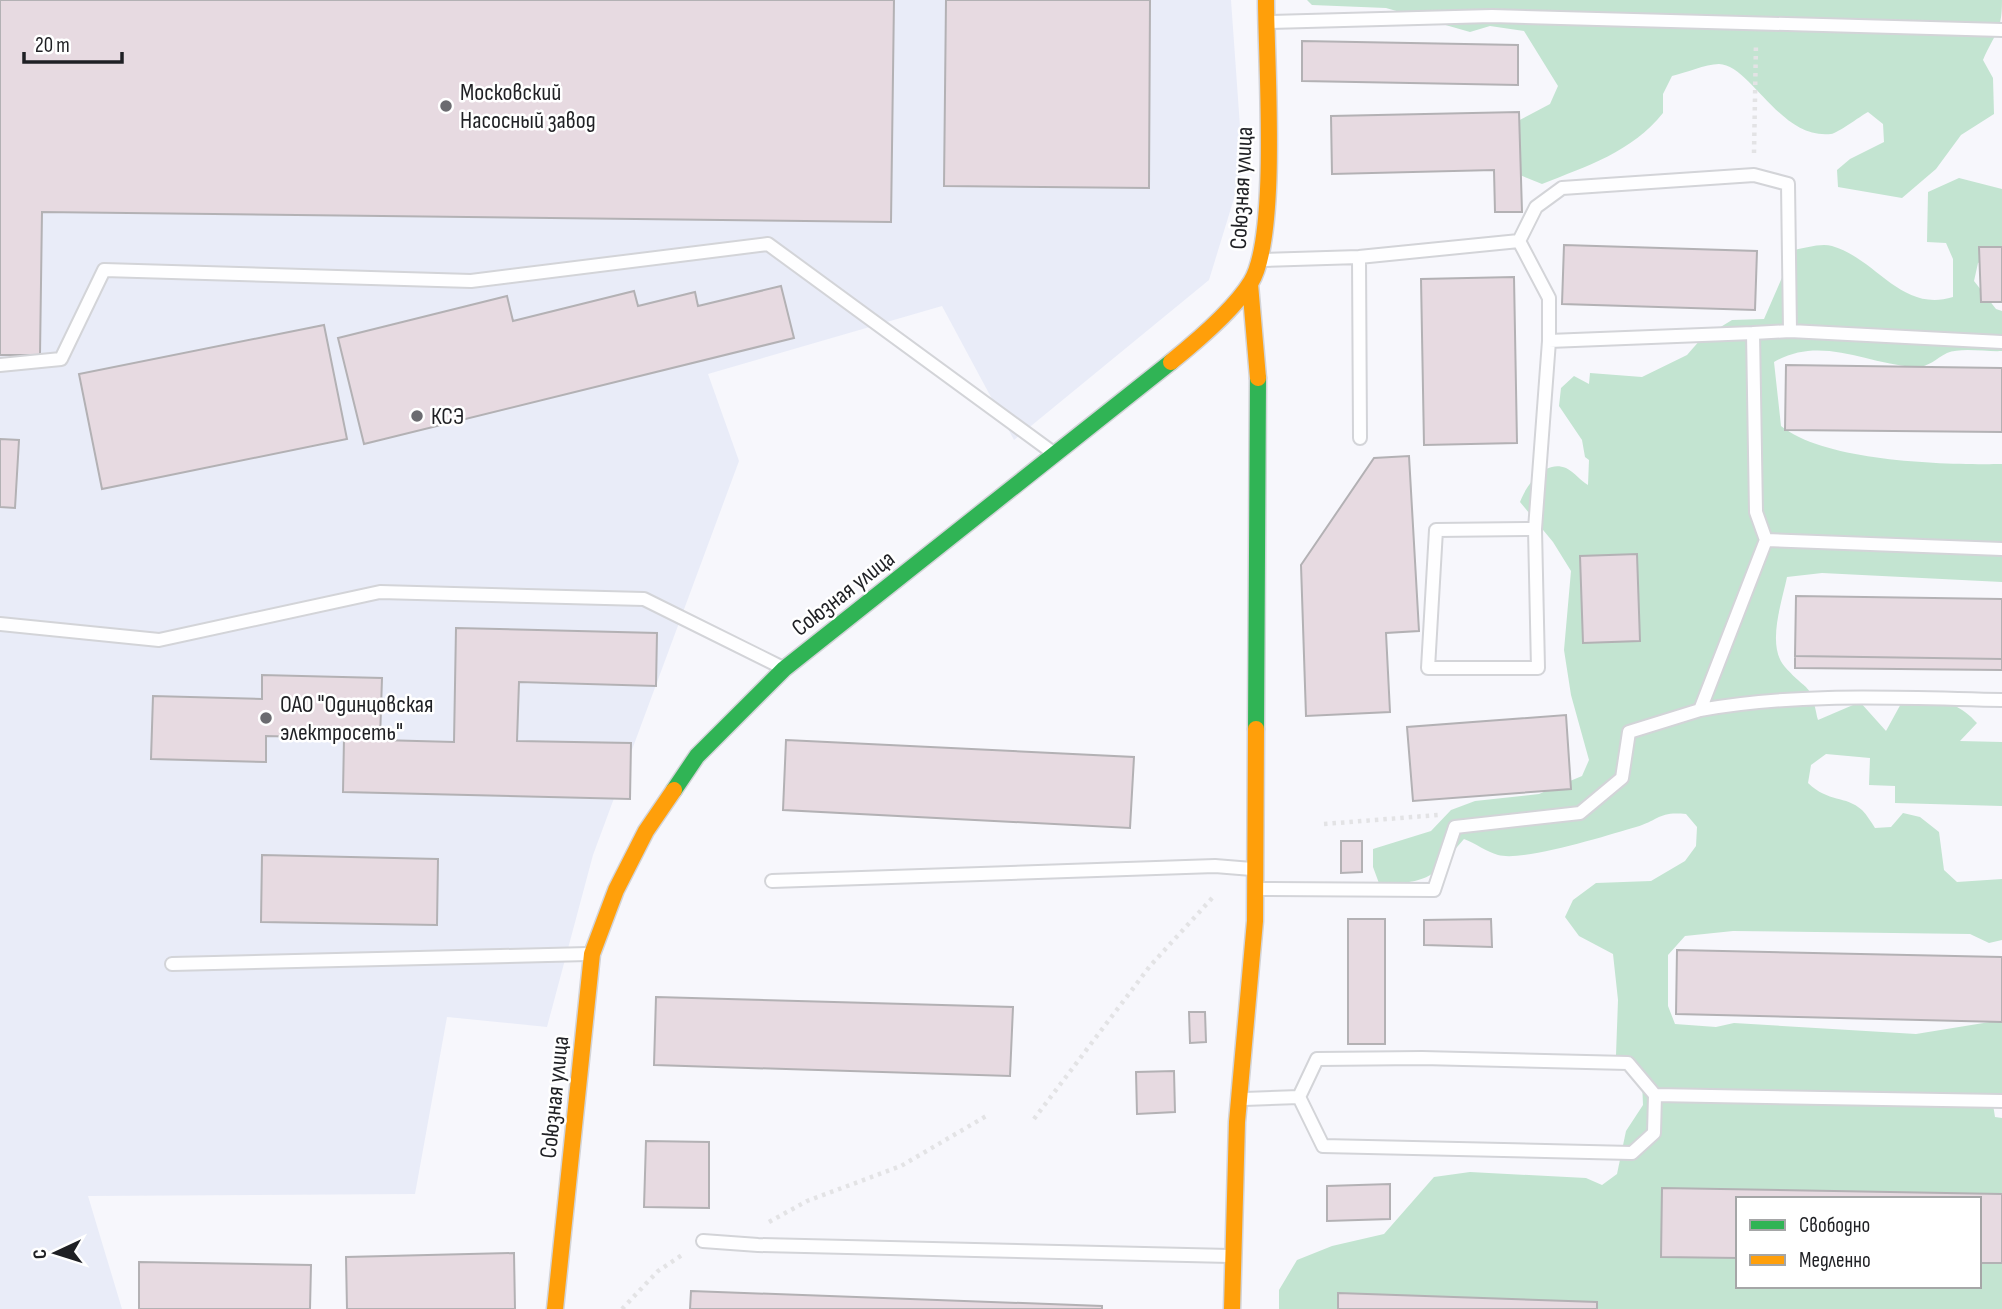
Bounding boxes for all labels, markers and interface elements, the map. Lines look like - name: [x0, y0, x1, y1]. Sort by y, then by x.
- scale bar: [24, 21, 122, 65]
- text: 20 m: [35, 33, 70, 58]
- place label: Московский Насосный завод: [460, 78, 596, 135]
- marker: Московский Насосный завод: [438, 98, 454, 114]
- street label: Союзная улица: [1224, 126, 1259, 250]
- place label: КСЭ: [431, 402, 464, 431]
- marker: КСЭ: [409, 408, 425, 424]
- street label: Союзная улица: [786, 544, 901, 643]
- place label: ОАО "Одинцовская электросеть": [280, 690, 434, 747]
- marker: ОАО "Одинцовская электросеть": [258, 710, 274, 726]
- street label: Союзная улица: [534, 1034, 575, 1160]
- legend: [1736, 1197, 1981, 1288]
- text: Свободно: [1799, 1213, 1870, 1238]
- north arrow: [21, 1218, 91, 1288]
- text: С: [29, 1248, 52, 1260]
- text: Медленно: [1799, 1248, 1871, 1273]

